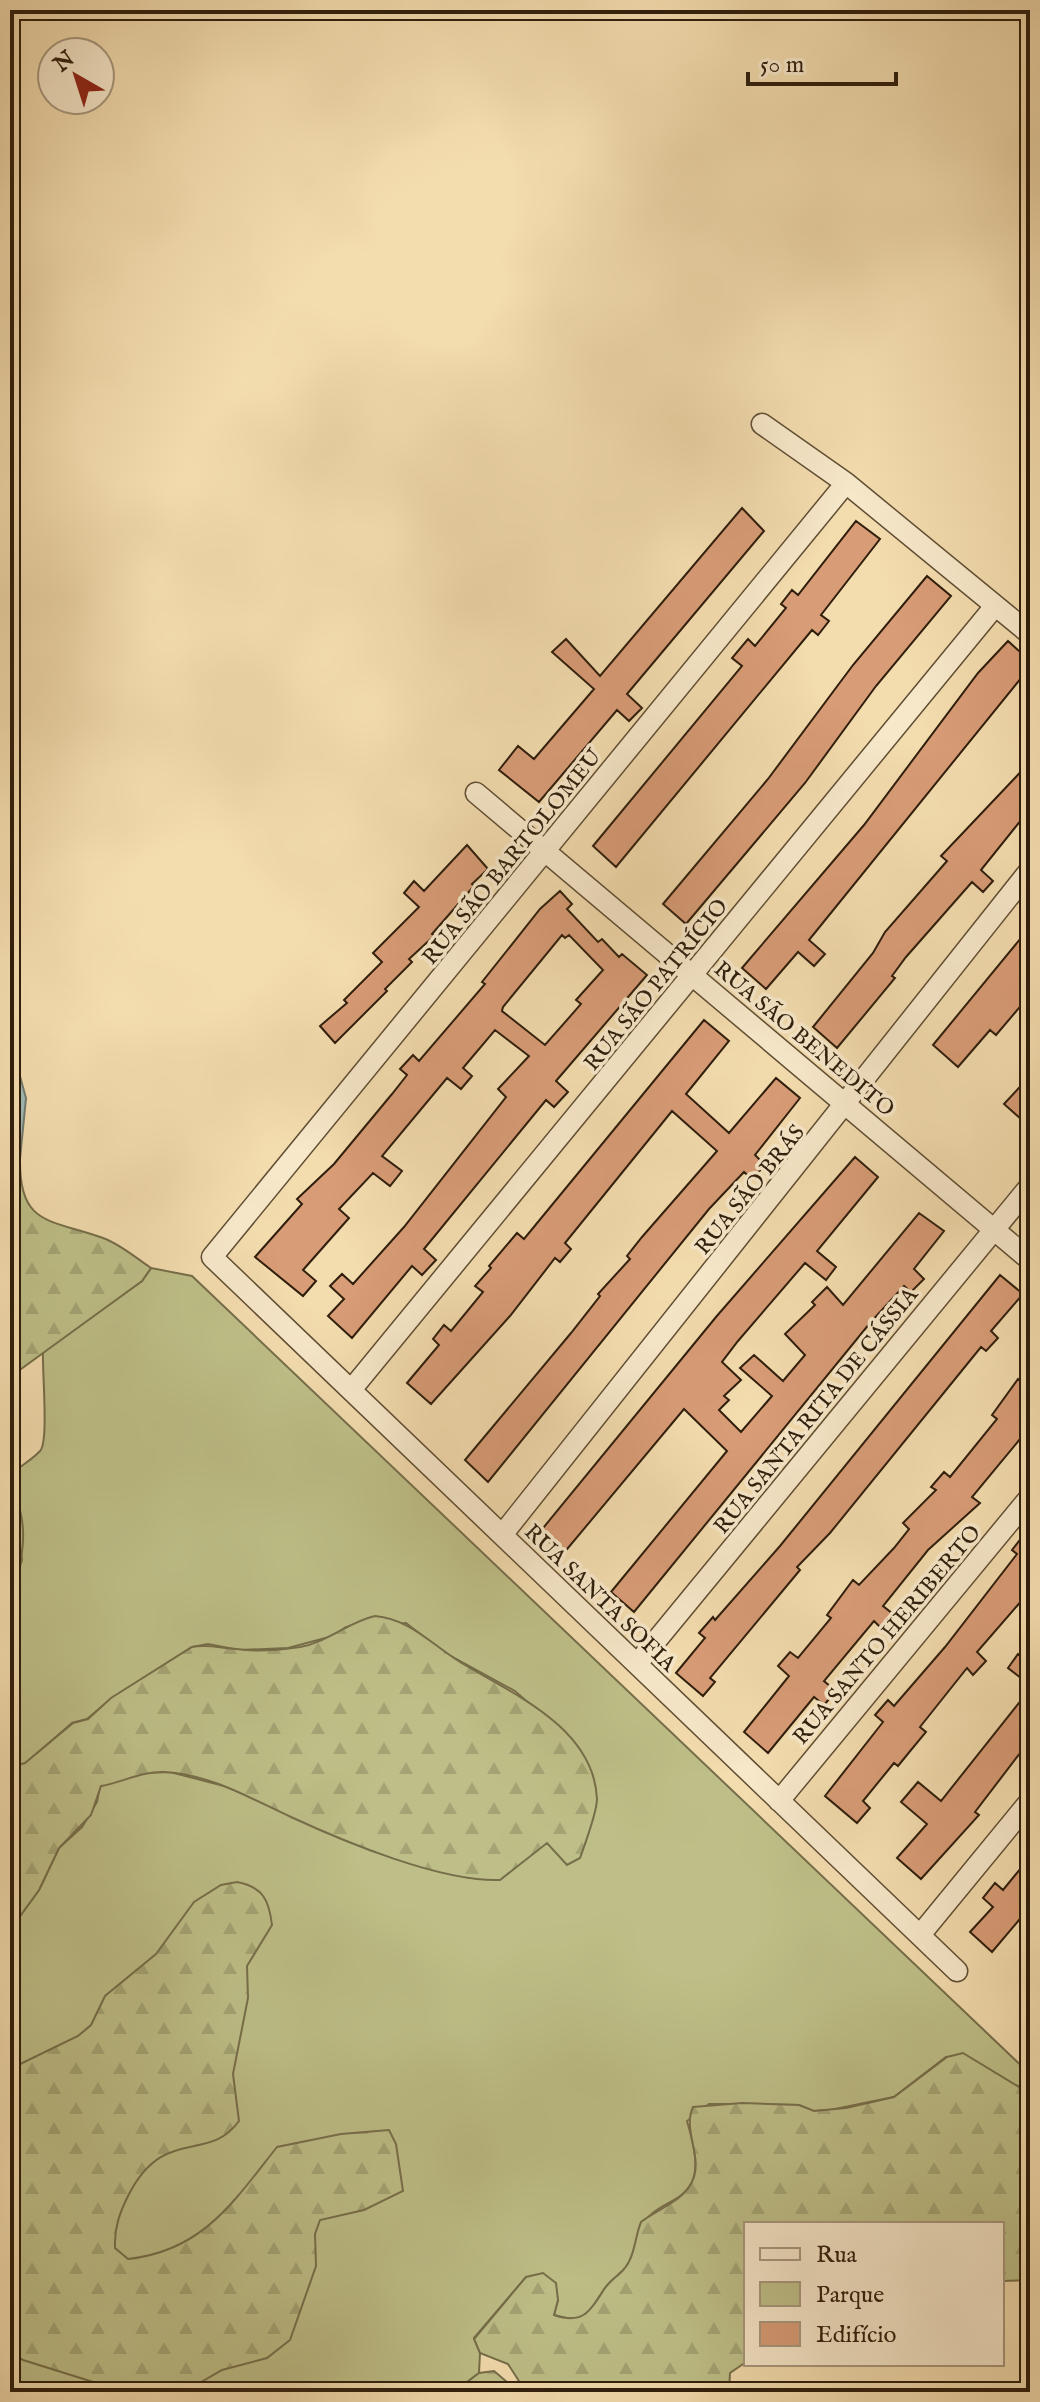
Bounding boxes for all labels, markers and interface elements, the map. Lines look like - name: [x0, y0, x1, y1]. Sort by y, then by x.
- north arrow: [36, 36, 116, 116]
- scale bar: [748, 36, 896, 86]
- text: N: [48, 45, 81, 80]
- text: 50 m: [760, 50, 804, 81]
- street label: RUA SÃO BARTOLOMEU: [417, 743, 609, 971]
- street label: RUA SÃO PATRÍCIO: [578, 893, 735, 1077]
- street label: RUA SÃO BENEDITO: [708, 956, 900, 1123]
- street label: RUA SÃO BRÁS: [690, 1120, 812, 1261]
- street label: RUA SANTA RITA DE CÁSSIA: [708, 1281, 926, 1540]
- street label: RUA SANTA SOFIA: [518, 1519, 682, 1679]
- street label: RUA SANTO HERIBERTO: [787, 1520, 988, 1751]
- legend: [744, 2222, 1004, 2366]
- text: Rua: [816, 2240, 858, 2271]
- text: Parque: [816, 2280, 884, 2311]
- text: Edifício: [816, 2320, 896, 2351]

